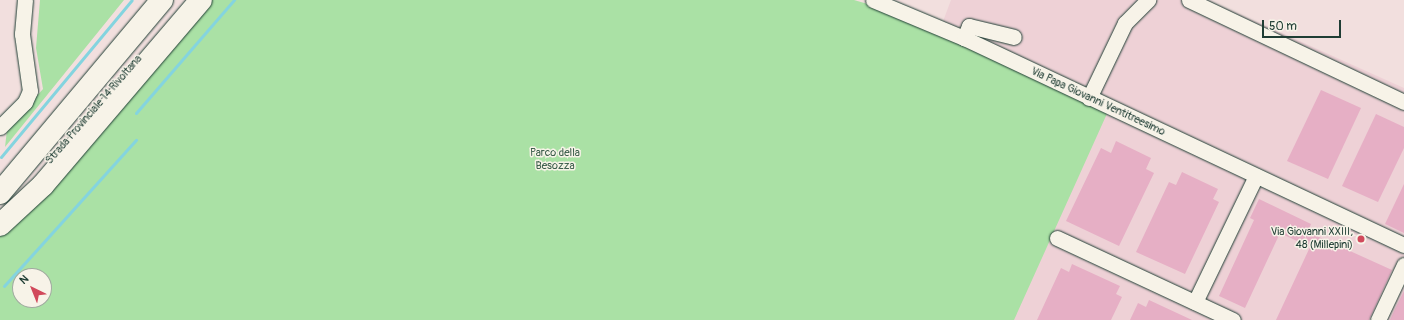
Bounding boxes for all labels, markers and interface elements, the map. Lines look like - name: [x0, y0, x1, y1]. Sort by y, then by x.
- scale bar: [1264, 12, 1343, 38]
- text: 50 m: [1269, 19, 1297, 34]
- street label: Strada Provinciale 14 Rivoltana: [43, 53, 145, 167]
- street label: Via Papa Giovanni Ventitreesimo: [1029, 65, 1167, 139]
- park label: Parco della Besozza: [530, 147, 580, 173]
- place label: Via Giovanni XXIII, 48 (Millepini): [1271, 226, 1353, 252]
- marker: Via Giovanni XXIII, 48 (Millepini): [1356, 234, 1366, 244]
- north arrow: [12, 268, 52, 308]
- text: N: [17, 272, 31, 287]

